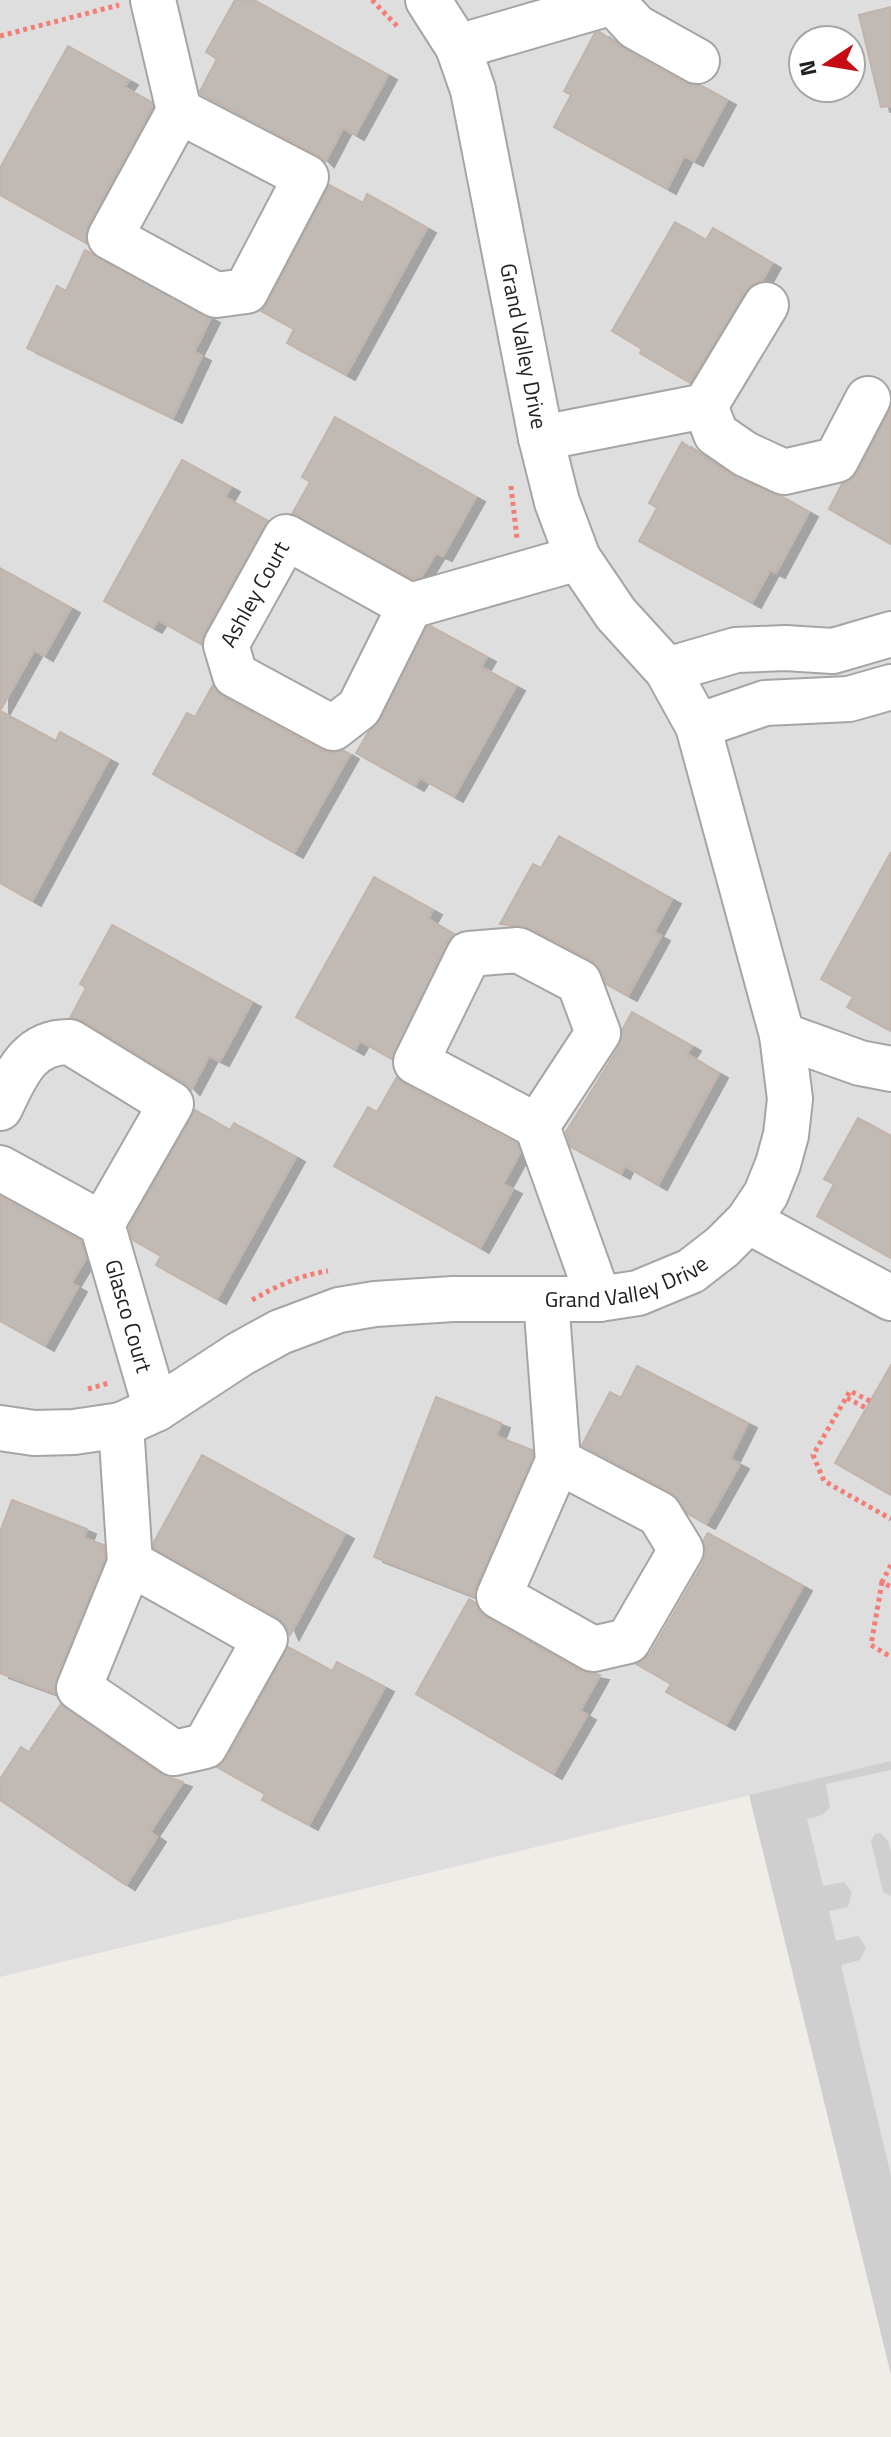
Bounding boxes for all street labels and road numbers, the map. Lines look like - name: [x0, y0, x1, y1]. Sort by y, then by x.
- street label: Grand Valley Drive: [491, 260, 557, 432]
- street label: Ashley Court: [211, 534, 298, 653]
- street label: Grand Valley Drive: [545, 1247, 715, 1316]
- street label: Glasco Court: [96, 1255, 161, 1377]

